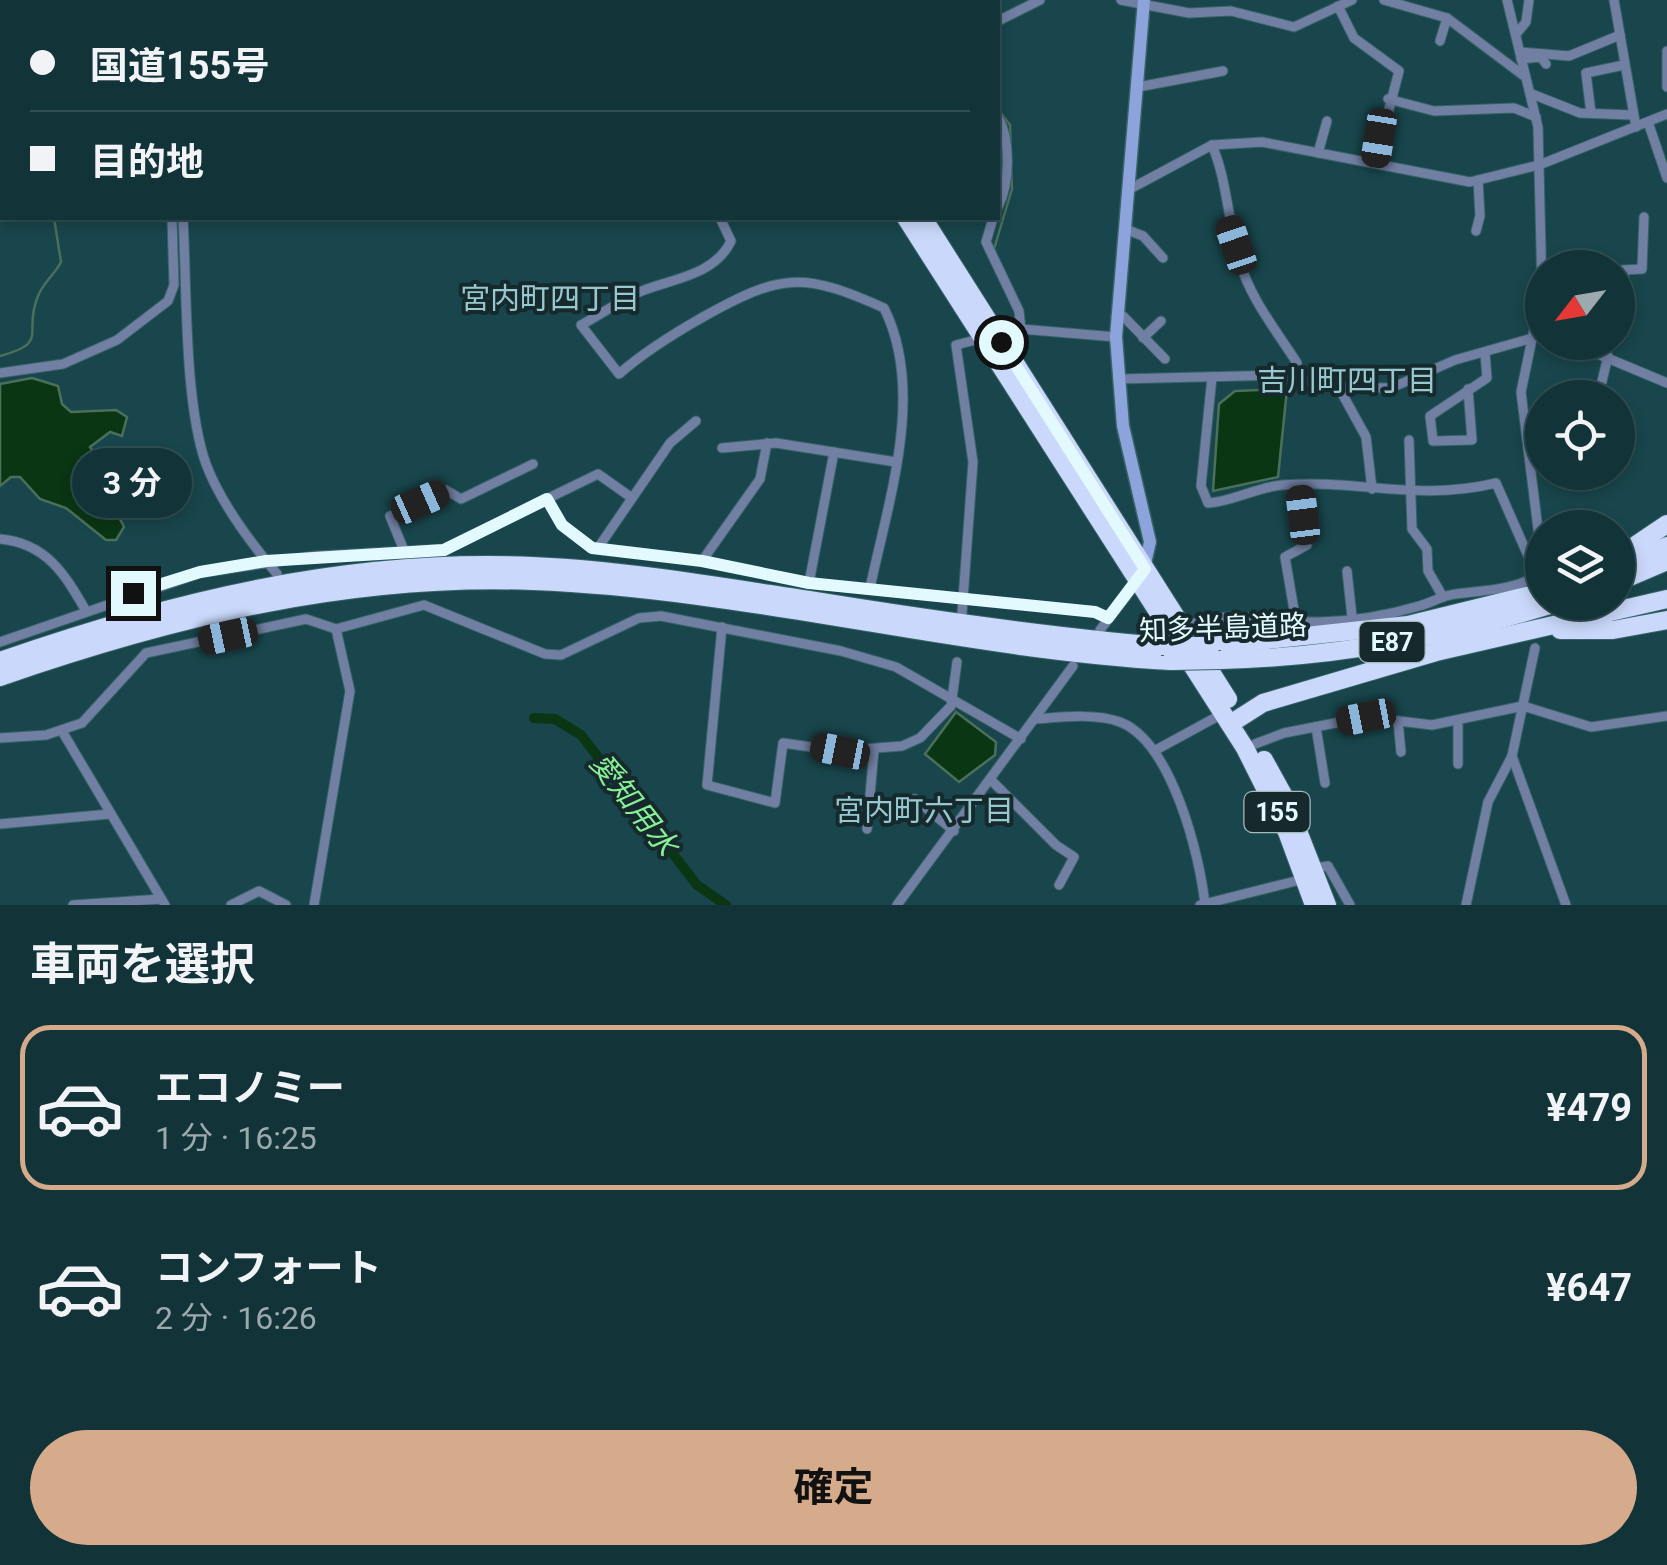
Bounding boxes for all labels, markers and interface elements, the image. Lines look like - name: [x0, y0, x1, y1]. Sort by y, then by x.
- text: 国道155号: [90, 44, 269, 88]
- car: [1359, 106, 1399, 170]
- text: 目的地: [90, 140, 204, 184]
- car: [1212, 212, 1260, 278]
- north arrow: [1525, 250, 1635, 360]
- map controls: [1525, 250, 1635, 620]
- district label: 宮内町四丁目: [460, 281, 640, 316]
- route start: [979, 320, 1024, 365]
- district label: 吉川町四丁目: [1257, 363, 1437, 398]
- button: locate: [1525, 380, 1635, 490]
- callout: 3 分: [73, 448, 193, 518]
- text: 3 分: [103, 464, 161, 502]
- car: [386, 476, 454, 528]
- car: [1284, 483, 1322, 547]
- button: layers: [1525, 510, 1635, 620]
- route end: [111, 571, 156, 616]
- street label: 知多半島道路: [1138, 609, 1308, 647]
- car: [196, 615, 260, 657]
- road number: E87: [1360, 622, 1424, 662]
- car: [1334, 697, 1398, 737]
- car: [808, 731, 872, 771]
- water label: 愛知用水: [583, 746, 687, 864]
- road number: 155: [1244, 792, 1310, 832]
- district label: 宮内町六丁目: [834, 793, 1014, 828]
- text: 車両を選択: [30, 938, 255, 991]
- icon: car: [35, 1063, 125, 1153]
- text: エコノミー: [155, 1066, 345, 1110]
- text: ¥479: [1546, 1086, 1632, 1130]
- text: 1 分 · 16:25: [155, 1119, 317, 1157]
- icon: car: [35, 1243, 125, 1333]
- text: コンフォート: [155, 1246, 382, 1290]
- text: ¥647: [1546, 1266, 1632, 1310]
- text: 2 分 · 16:26: [155, 1299, 317, 1337]
- button: 確定: [30, 1430, 1637, 1545]

